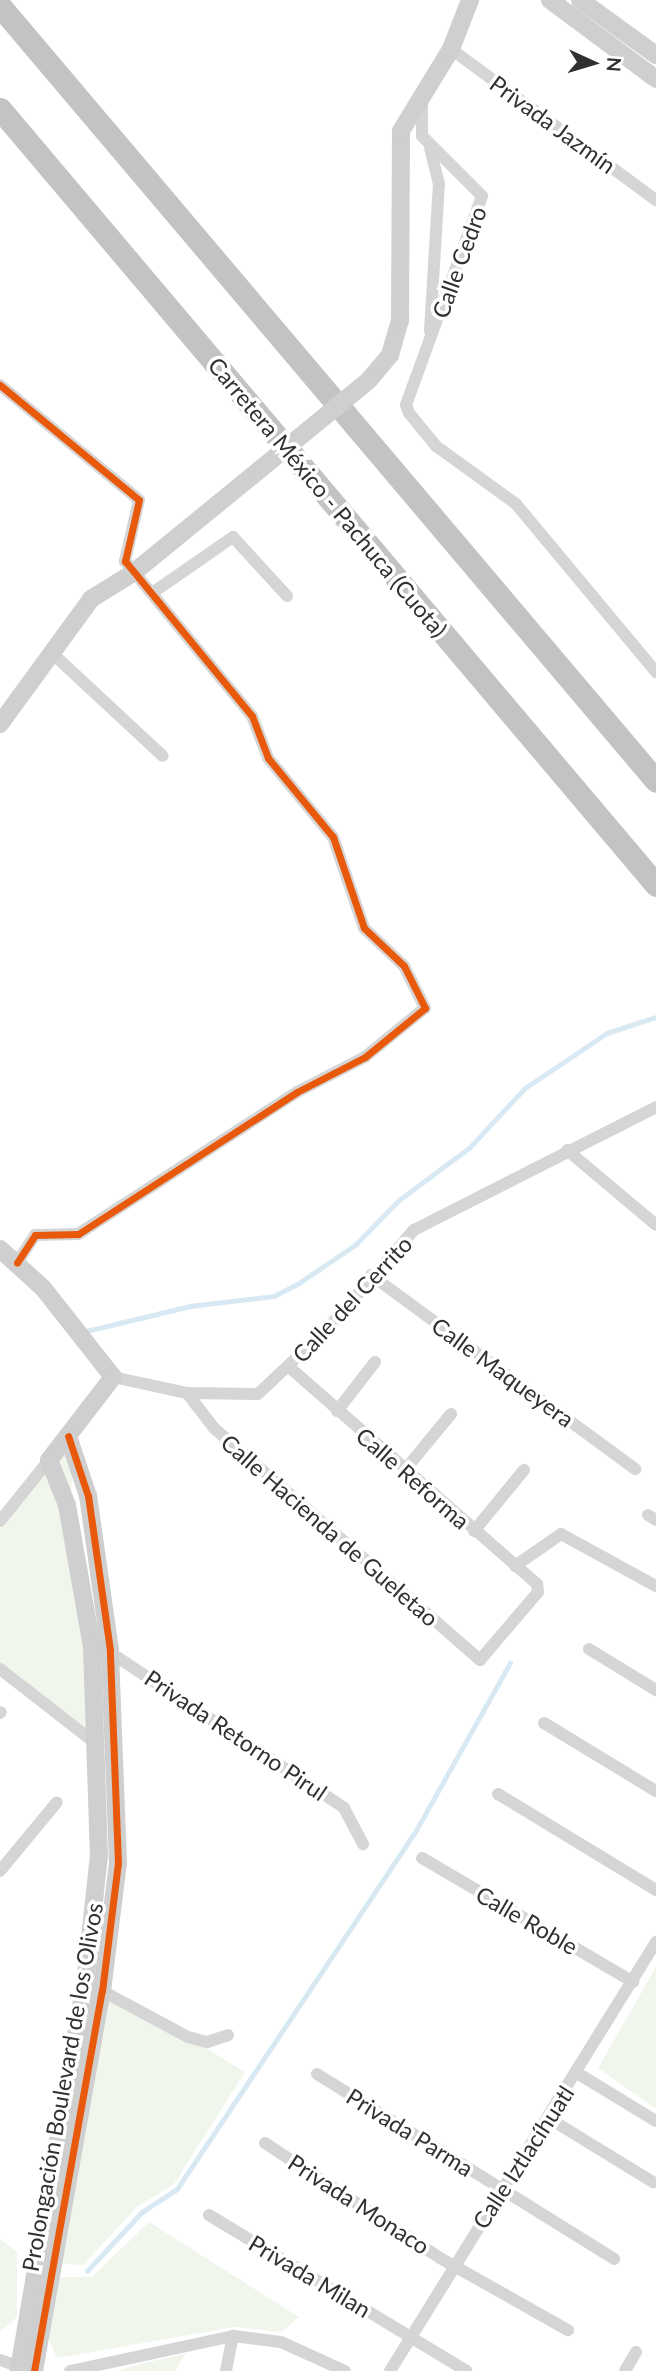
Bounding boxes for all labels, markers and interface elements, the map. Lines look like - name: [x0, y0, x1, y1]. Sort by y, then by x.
- north arrow: [558, 28, 628, 98]
- text: N: [602, 56, 626, 73]
- street label: Privada Jazmín: [485, 69, 621, 179]
- street label: Calle Cedro: [426, 202, 492, 322]
- street label: Carretera México - Pachuca (Cuota): [203, 351, 453, 643]
- street label: Calle del Cerrito: [286, 1230, 418, 1368]
- street label: Calle Maqueyera: [427, 1311, 579, 1433]
- street label: Calle Reforma: [351, 1421, 475, 1535]
- street label: Calle Hacienda de Gueletao: [216, 1428, 444, 1632]
- street label: Privada Retorno Pirul: [140, 1664, 332, 1806]
- street label: Calle Roble: [471, 1880, 583, 1960]
- street label: Prolongación Boulevard de los Olivos: [16, 1900, 108, 2274]
- street label: Calle Iztlacíhuatl: [467, 2080, 579, 2234]
- street label: Privada Parma: [341, 2082, 479, 2182]
- street label: Privada Monaco: [283, 2148, 435, 2260]
- street label: Privada Milan: [244, 2229, 376, 2323]

